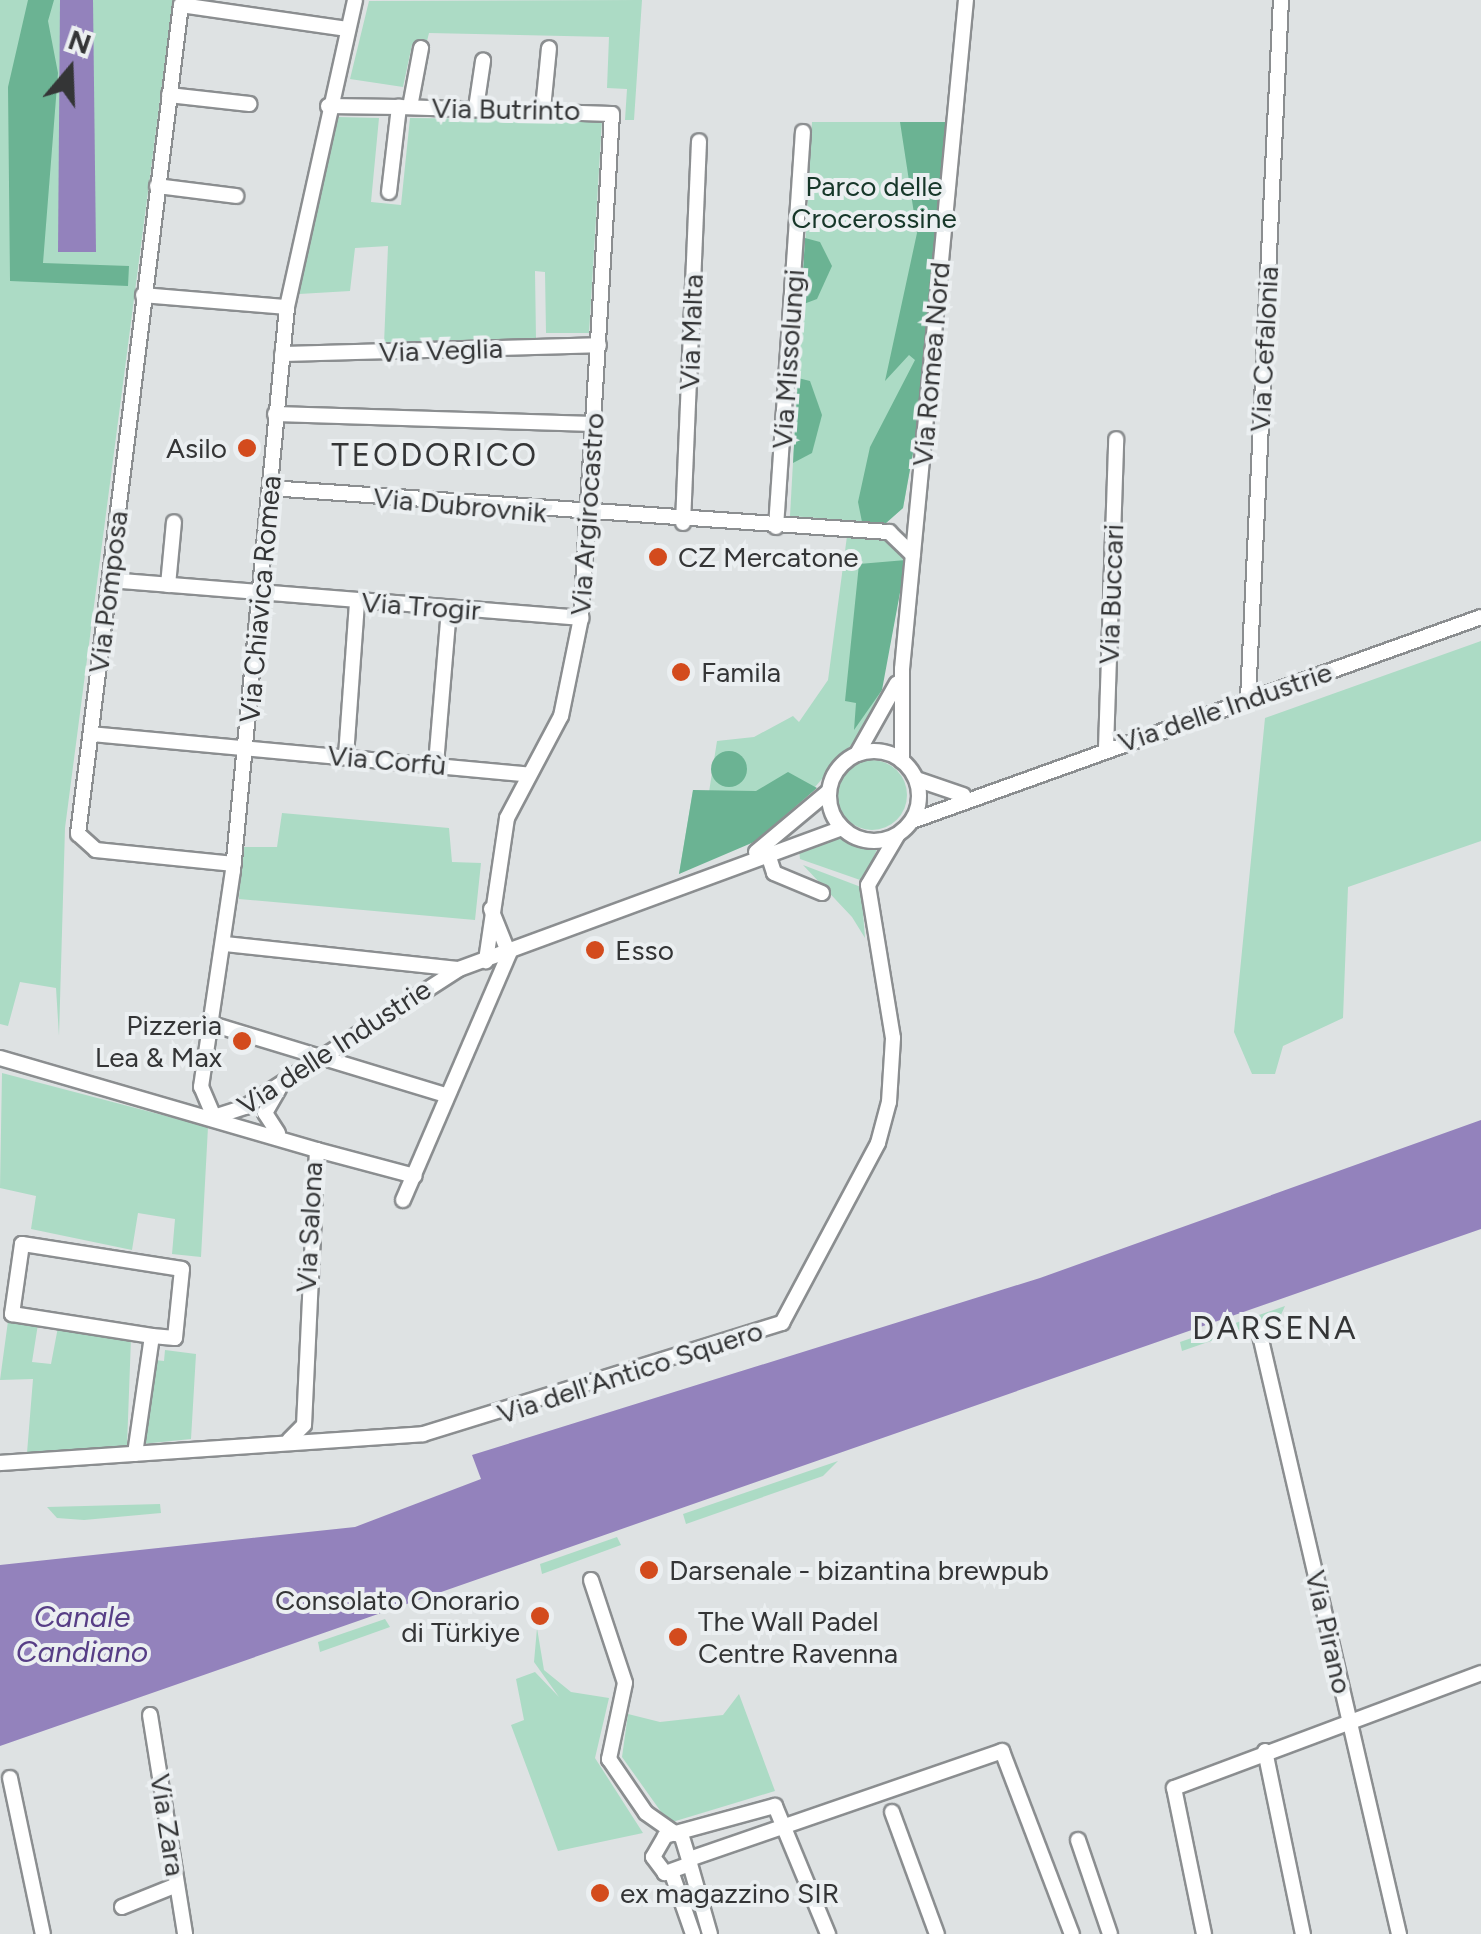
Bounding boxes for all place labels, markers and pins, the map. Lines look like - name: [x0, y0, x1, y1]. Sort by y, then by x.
- place label: Asilo: [166, 431, 227, 465]
- marker: Asilo: [236, 437, 258, 459]
- place label: CZ Mercatone: [678, 540, 859, 574]
- marker: CZ Mercatone: [647, 546, 669, 568]
- place label: Famila: [701, 655, 781, 689]
- marker: Famila: [670, 661, 692, 683]
- place label: Esso: [615, 933, 674, 967]
- marker: Esso: [584, 939, 606, 961]
- place label: Pizzeria Lea & Max: [95, 1008, 222, 1074]
- marker: Pizzeria Lea & Max: [231, 1030, 253, 1052]
- place label: Darsenale - bizantina brewpub: [669, 1553, 1049, 1587]
- marker: Darsenale - bizantina brewpub: [638, 1559, 660, 1581]
- place label: Consolato Onorario di Türkiye: [275, 1583, 520, 1649]
- place label: The Wall Padel Centre Ravenna: [698, 1604, 898, 1670]
- marker: Consolato Onorario di Türkiye: [529, 1605, 551, 1627]
- marker: The Wall Padel Centre Ravenna: [667, 1626, 689, 1648]
- place label: ex magazzino SIR: [620, 1876, 839, 1910]
- marker: ex magazzino SIR: [589, 1882, 611, 1904]

